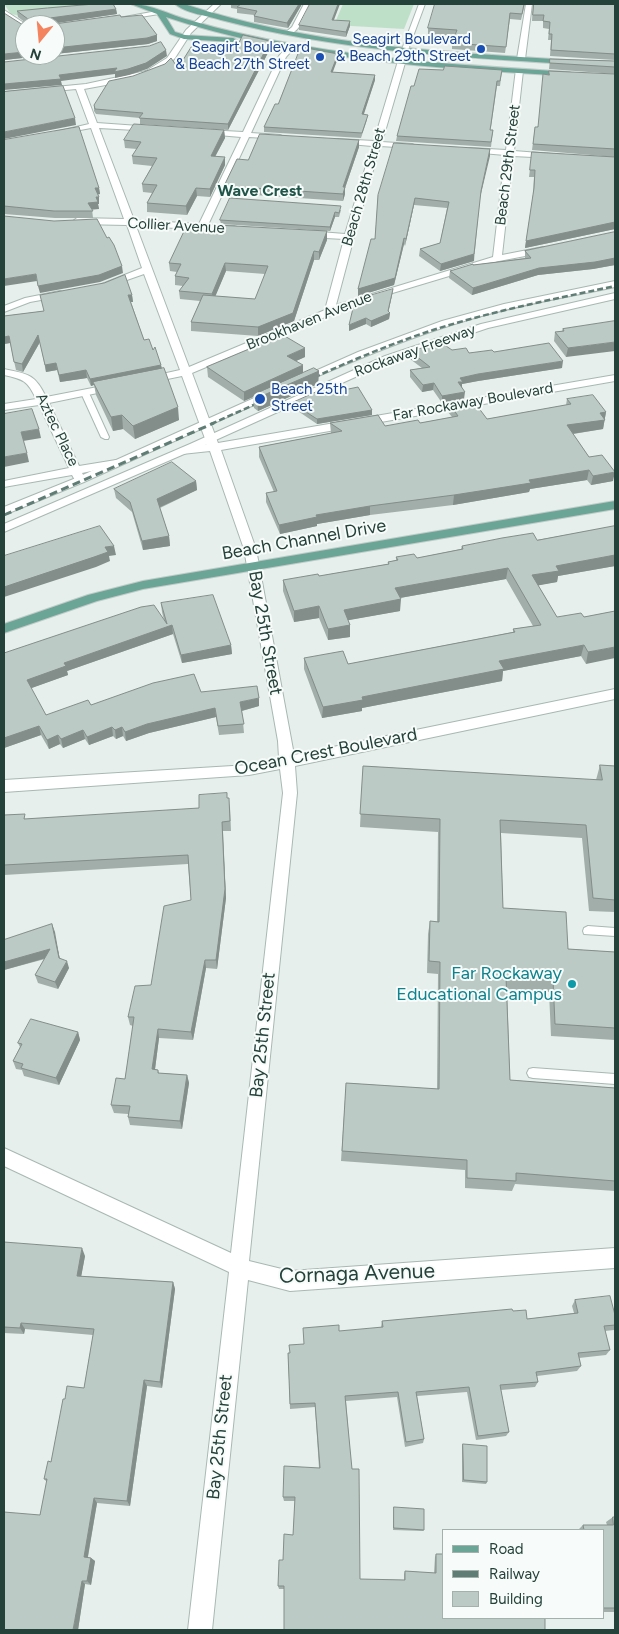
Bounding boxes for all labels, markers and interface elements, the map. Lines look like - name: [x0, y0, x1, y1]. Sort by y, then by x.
- north arrow: [15, 15, 65, 65]
- place label: Seagirt Boulevard & Beach 29th Street: [336, 31, 471, 66]
- place label: Seagirt Boulevard & Beach 27th Street: [175, 39, 310, 74]
- marker: Seagirt Boulevard & Beach 29th Street: [475, 43, 487, 55]
- text: N: [28, 44, 43, 64]
- marker: Seagirt Boulevard & Beach 27th Street: [314, 51, 326, 63]
- street label: Beach 29th Street: [492, 103, 524, 227]
- street label: Beach 28th Street: [338, 126, 390, 248]
- district label: Wave Crest: [217, 181, 303, 201]
- street label: Collier Avenue: [127, 214, 225, 238]
- street label: Brookhaven Avenue: [244, 288, 374, 354]
- street label: Rockaway Freeway: [352, 321, 478, 381]
- street label: Far Rockaway Boulevard: [391, 379, 555, 425]
- place label: Beach 25th Street: [271, 381, 347, 416]
- street label: Aztec Place: [32, 391, 82, 469]
- marker: Beach 25th Street: [253, 392, 267, 406]
- street label: Beach Channel Drive: [220, 515, 388, 565]
- street label: Bay 25th Street: [243, 569, 287, 697]
- street label: Ocean Crest Boulevard: [233, 724, 419, 780]
- place label: Far Rockaway Educational Campus: [396, 963, 562, 1006]
- street label: Bay 25th Street: [246, 971, 280, 1099]
- marker: Far Rockaway Educational Campus: [566, 978, 578, 990]
- street label: Cornaga Avenue: [279, 1259, 435, 1289]
- street label: Bay 25th Street: [203, 1373, 237, 1501]
- legend: [442, 1529, 604, 1619]
- text: Road: [489, 1540, 524, 1558]
- text: Railway: [489, 1565, 540, 1583]
- text: Building: [489, 1590, 543, 1608]

